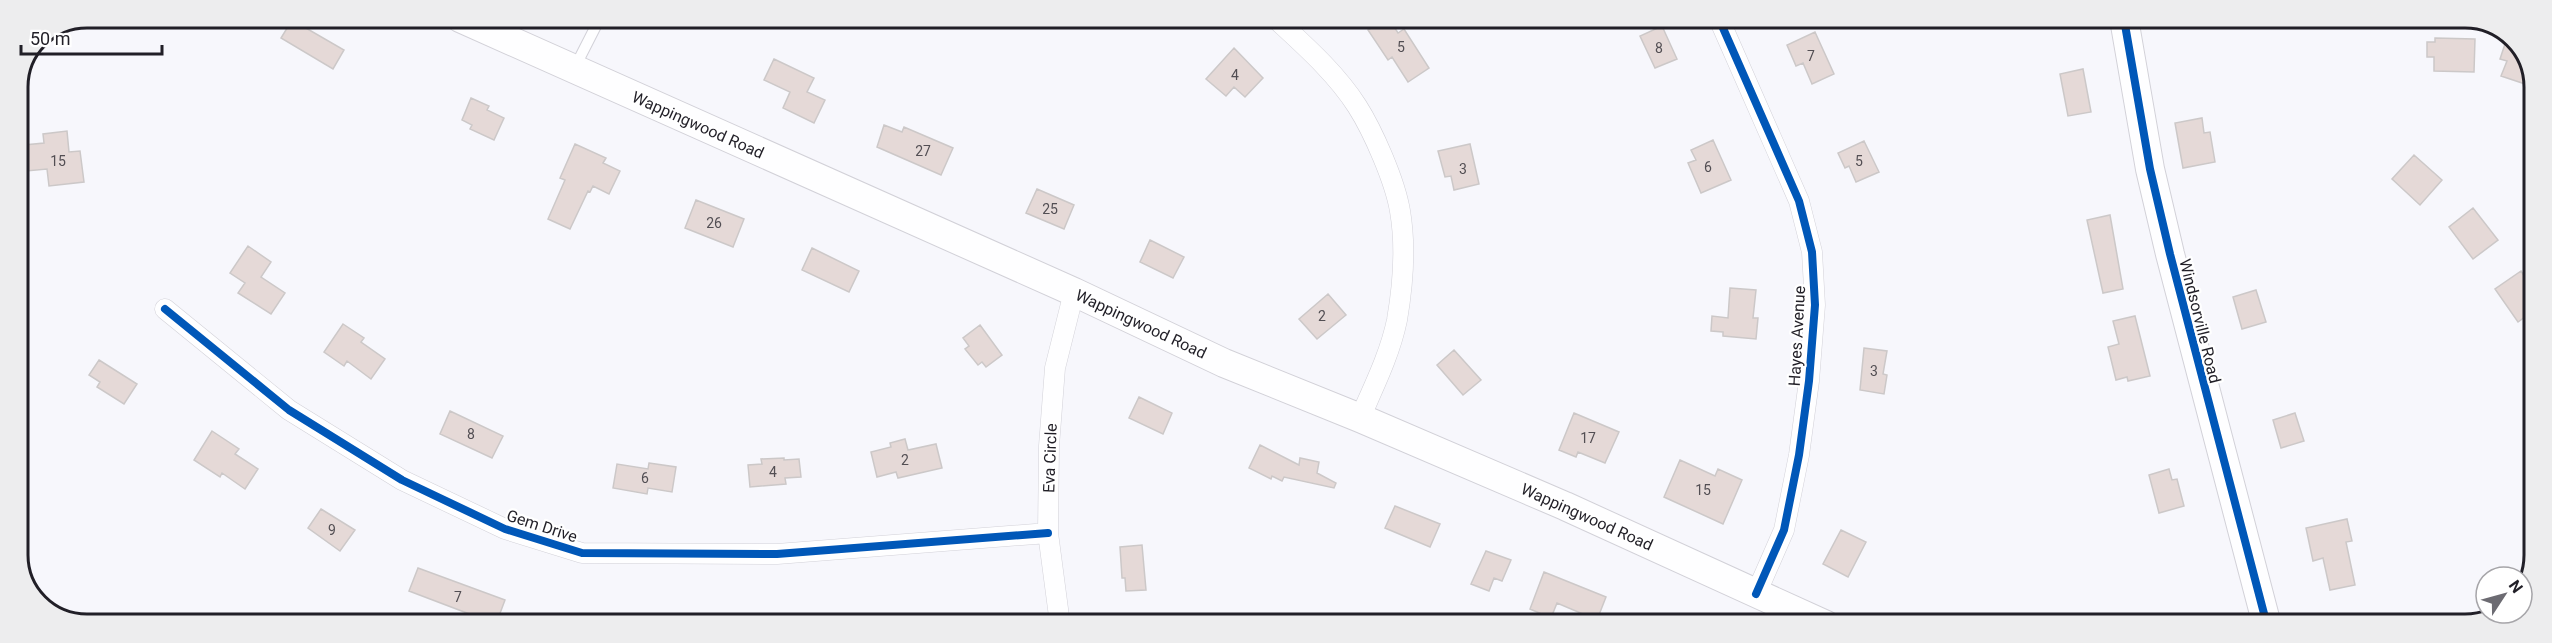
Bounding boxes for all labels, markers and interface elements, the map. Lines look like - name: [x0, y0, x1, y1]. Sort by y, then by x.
- scale bar: [21, 18, 162, 56]
- text: 50 m: [30, 28, 70, 49]
- house number: 5: [1397, 39, 1405, 55]
- house number: 8: [1655, 40, 1663, 56]
- house number: 7: [1807, 48, 1815, 64]
- house number: 4: [1231, 67, 1239, 83]
- street label: Wappingwood Road: [629, 87, 767, 163]
- house number: 27: [915, 143, 931, 159]
- house number: 15: [50, 153, 66, 169]
- house number: 5: [1855, 153, 1863, 169]
- house number: 6: [1704, 159, 1712, 175]
- house number: 3: [1459, 161, 1467, 177]
- house number: 25: [1042, 201, 1058, 217]
- house number: 26: [706, 215, 722, 231]
- street label: Windsorville Road: [2175, 257, 2225, 385]
- street label: Wappingwood Road: [1073, 285, 1209, 363]
- street label: Hayes Avenue: [1785, 285, 1809, 387]
- house number: 2: [1318, 308, 1326, 324]
- house number: 3: [1870, 363, 1878, 379]
- street label: Eva Circle: [1039, 423, 1061, 493]
- house number: 8: [467, 426, 475, 442]
- house number: 17: [1580, 430, 1596, 446]
- house number: 2: [901, 452, 909, 468]
- house number: 4: [769, 464, 777, 480]
- house number: 6: [641, 470, 649, 486]
- street label: Wappingwood Road: [1518, 479, 1656, 555]
- house number: 15: [1695, 482, 1711, 498]
- street label: Gem Drive: [504, 506, 580, 546]
- house number: 9: [328, 522, 336, 538]
- north arrow: [2474, 565, 2534, 625]
- text: N: [2505, 576, 2527, 597]
- house number: 7: [454, 589, 462, 605]

